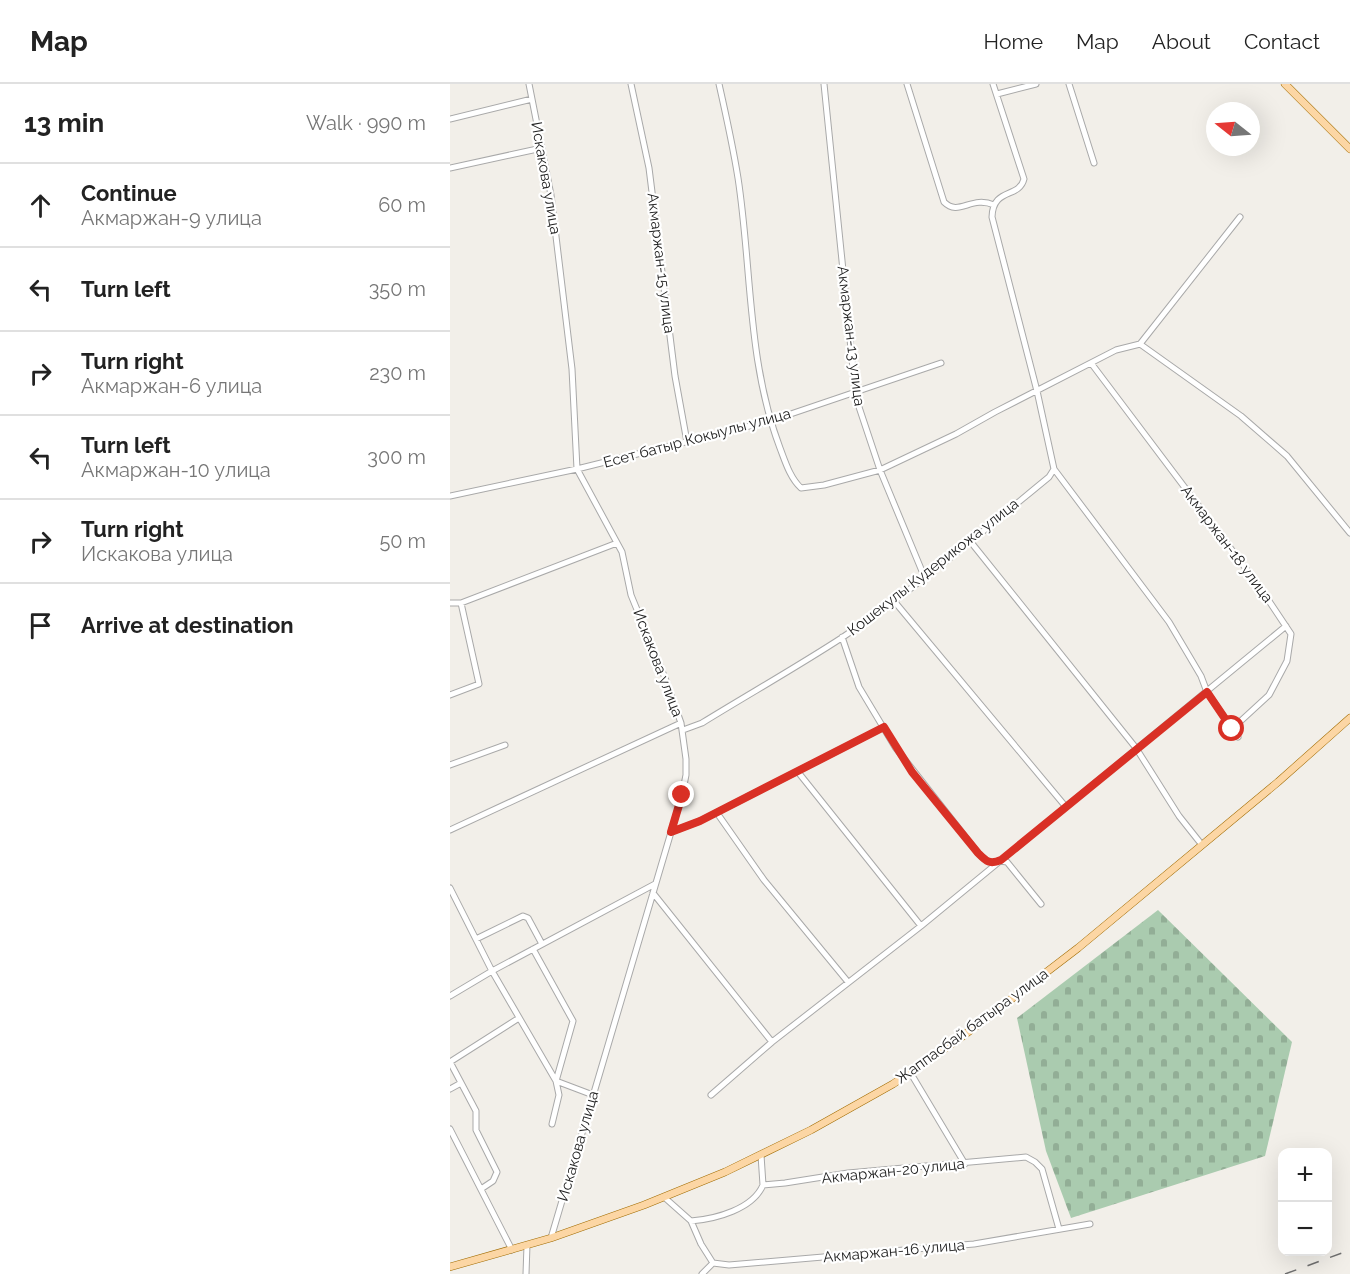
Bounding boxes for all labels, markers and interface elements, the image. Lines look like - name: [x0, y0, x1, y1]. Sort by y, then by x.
- text: Map: [30, 25, 88, 58]
- text: Home: [984, 29, 1043, 54]
- text: Map: [1076, 29, 1119, 54]
- text: About: [1152, 29, 1211, 54]
- text: Contact: [1244, 29, 1320, 54]
- north arrow: [1206, 102, 1260, 156]
- text: 13 min: [24, 108, 104, 138]
- text: Walk · 990 m: [306, 111, 426, 135]
- street label: Искакова улица: [527, 120, 565, 236]
- text: Continue: [81, 180, 177, 206]
- icon: ahead: [24, 189, 57, 222]
- street label: Акмаржан-15 улица: [643, 192, 679, 334]
- text: 60 m: [378, 193, 426, 217]
- text: Акмаржан-9 улица: [81, 206, 262, 230]
- street label: Акмаржан-13 улица: [833, 265, 869, 407]
- icon: left: [24, 273, 57, 306]
- text: Turn left: [81, 276, 171, 302]
- text: 350 m: [369, 277, 426, 301]
- text: Turn right: [81, 348, 184, 374]
- icon: right: [24, 357, 57, 390]
- text: 230 m: [369, 361, 426, 385]
- text: Акмаржан-6 улица: [81, 374, 262, 398]
- street label: Есет батыр Кокыулы улица: [601, 404, 793, 472]
- text: Turn left: [81, 432, 171, 458]
- icon: left: [24, 441, 57, 474]
- text: 300 m: [367, 445, 426, 469]
- text: Акмаржан-10 улица: [81, 458, 271, 482]
- street label: Акмаржан-18 улица: [1177, 482, 1277, 606]
- street label: Кошекулы Кудерикожа улица: [844, 495, 1022, 639]
- text: Turn right: [81, 516, 184, 542]
- icon: right: [24, 525, 57, 558]
- text: 50 m: [379, 529, 426, 553]
- text: Искакова улица: [81, 542, 233, 566]
- street label: Искакова улица: [629, 607, 687, 719]
- icon: arrive: [24, 609, 57, 642]
- text: Arrive at destination: [81, 612, 294, 638]
- route start: [1218, 715, 1244, 741]
- route end: [668, 781, 694, 807]
- street label: Жаппасбай батыра улица: [892, 965, 1052, 1087]
- street label: Искакова улица: [554, 1089, 602, 1203]
- map controls: [1278, 1148, 1332, 1256]
- button: +: [1278, 1148, 1332, 1202]
- street label: Акмаржан-20 улица: [821, 1155, 965, 1187]
- button: −: [1278, 1202, 1332, 1256]
- street label: Акмаржан-16 улица: [822, 1236, 966, 1266]

